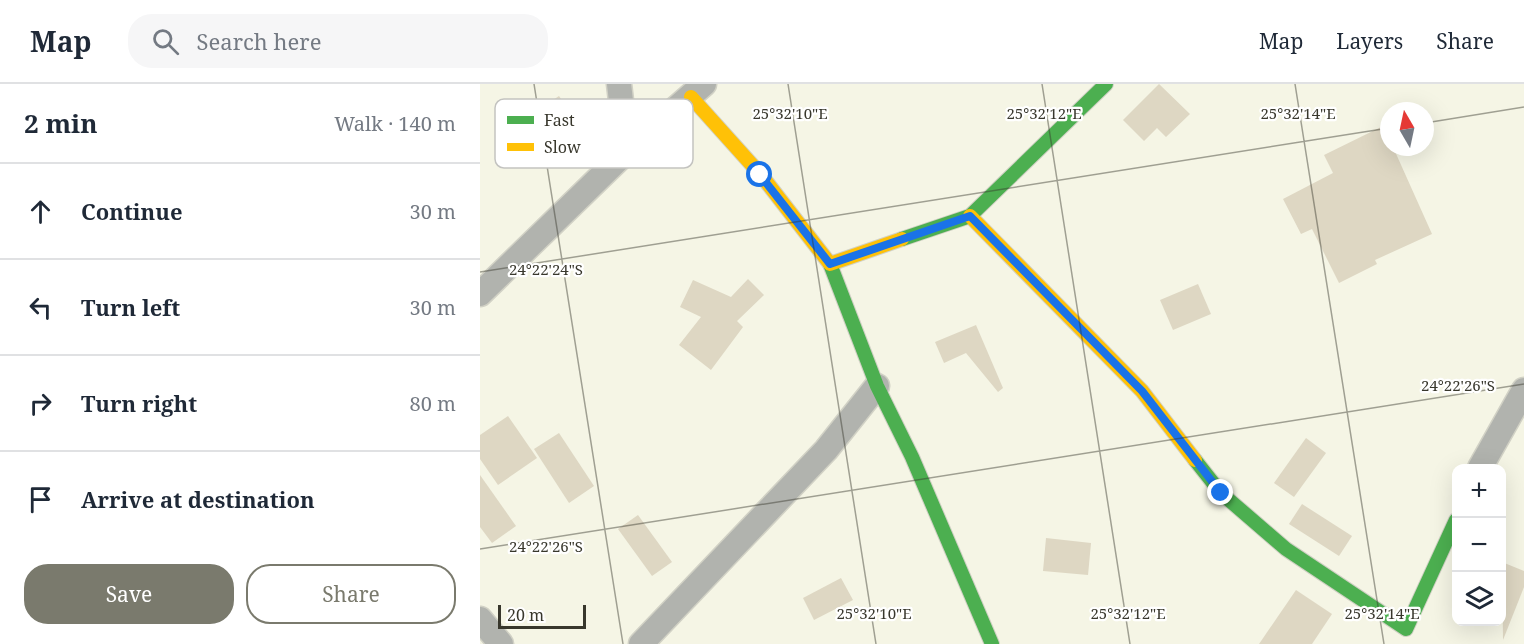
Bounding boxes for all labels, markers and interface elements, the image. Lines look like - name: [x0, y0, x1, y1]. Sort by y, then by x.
- search box: [128, 14, 548, 68]
- text: Map: [30, 22, 92, 60]
- icon: search: [149, 25, 182, 58]
- text: Search here: [197, 26, 321, 56]
- text: Map: [1259, 27, 1303, 55]
- text: Layers: [1336, 27, 1403, 55]
- text: Share: [1436, 27, 1494, 55]
- legend: [495, 99, 693, 168]
- north arrow: [1380, 102, 1434, 156]
- text: 25°32'10"E: [752, 103, 828, 123]
- text: 25°32'12"E: [1006, 103, 1082, 123]
- text: 25°32'14"E: [1260, 103, 1336, 123]
- text: 2 min: [24, 105, 98, 141]
- text: Fast: [544, 109, 575, 131]
- text: Walk · 140 m: [334, 110, 456, 137]
- text: Slow: [544, 136, 581, 158]
- route start: [746, 161, 772, 187]
- icon: ahead: [24, 195, 57, 228]
- text: Continue: [81, 196, 183, 226]
- text: 30 m: [410, 198, 456, 225]
- text: 24°22'24"S: [509, 259, 583, 279]
- icon: left: [24, 291, 57, 324]
- text: Turn left: [81, 292, 180, 322]
- text: 30 m: [410, 294, 456, 321]
- text: 24°22'26"S: [1421, 375, 1495, 395]
- icon: right: [24, 387, 57, 420]
- text: Turn right: [81, 388, 197, 418]
- text: 80 m: [410, 390, 456, 417]
- map controls: [1452, 464, 1506, 626]
- button: +: [1452, 464, 1506, 518]
- route end: [1207, 479, 1233, 505]
- icon: arrive: [24, 483, 57, 516]
- text: Arrive at destination: [81, 484, 315, 514]
- button: −: [1452, 518, 1506, 572]
- text: 24°22'26"S: [509, 536, 583, 556]
- button: Save: [24, 564, 234, 624]
- button: Share: [246, 564, 456, 624]
- button: layers: [1452, 572, 1506, 626]
- scale bar: [498, 602, 586, 630]
- text: 25°32'10"E: [836, 603, 912, 623]
- text: 25°32'12"E: [1090, 603, 1166, 623]
- text: 25°32'14"E: [1344, 603, 1420, 623]
- text: 20 m: [507, 604, 544, 626]

